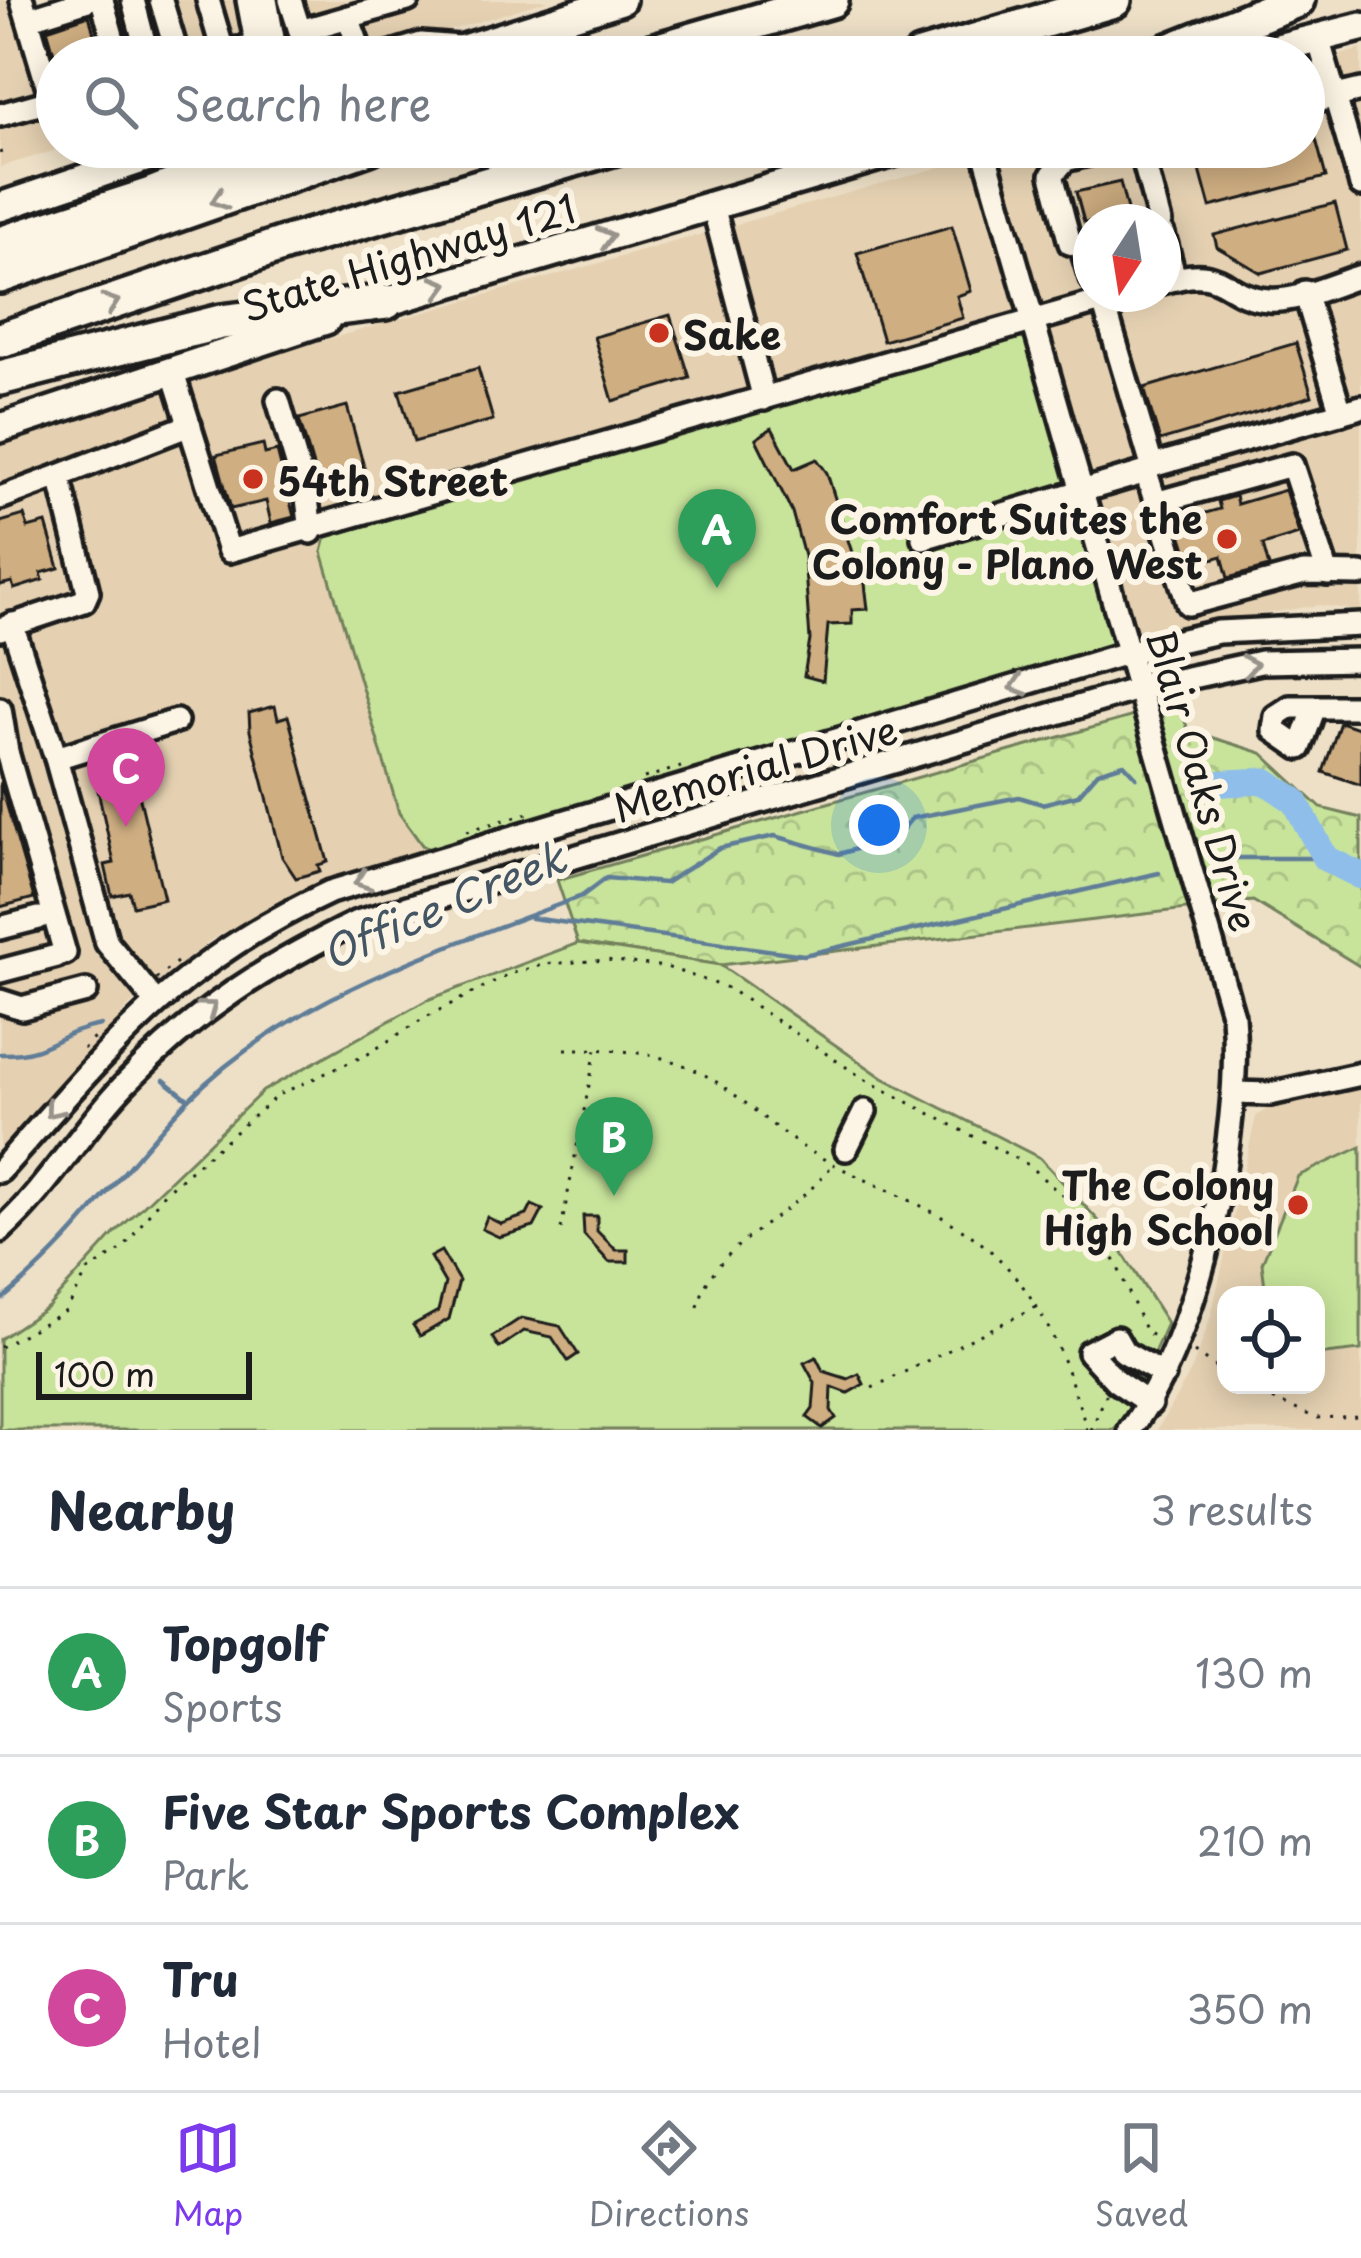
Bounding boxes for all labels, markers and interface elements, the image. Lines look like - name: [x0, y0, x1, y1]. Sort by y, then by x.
- search box: [36, 36, 1325, 168]
- text: Search here: [174, 68, 431, 136]
- icon: search: [78, 69, 144, 135]
- street label: State Highway 121: [234, 177, 582, 335]
- one-way arrow: [209, 185, 230, 210]
- north arrow: [1073, 204, 1181, 312]
- one-way arrow: [595, 226, 616, 251]
- one-way arrow: [429, 275, 450, 300]
- one-way arrow: [99, 293, 120, 317]
- place label: Sake: [683, 304, 781, 363]
- marker: Sake: [646, 320, 672, 346]
- place label: 54th Street: [277, 450, 508, 509]
- marker: 54th Street: [240, 466, 266, 492]
- place label: Comfort Suites the Colony - Plano West: [812, 488, 1203, 592]
- pin: A: [678, 489, 756, 588]
- marker: Comfort Suites the Colony - Plano West: [1214, 526, 1240, 552]
- street label: Blair Oaks Drive: [1133, 622, 1275, 938]
- one-way arrow: [1240, 653, 1260, 679]
- one-way arrow: [1008, 672, 1029, 697]
- street label: Memorial Drive: [606, 698, 904, 836]
- pin: C: [87, 728, 165, 827]
- your location: [849, 795, 909, 855]
- water label: Office Creek: [311, 823, 577, 984]
- one-way arrow: [353, 867, 374, 891]
- one-way arrow: [196, 1000, 217, 1022]
- one-way arrow: [46, 1096, 68, 1118]
- pin: B: [575, 1097, 653, 1196]
- place label: The Colony High School: [1044, 1154, 1274, 1258]
- marker: The Colony High School: [1285, 1192, 1311, 1218]
- map controls: [1217, 1286, 1325, 1394]
- button: locate: [1217, 1286, 1325, 1394]
- scale bar: [36, 1346, 252, 1399]
- text: 100 m: [54, 1348, 155, 1398]
- text: Nearby: [48, 1470, 235, 1547]
- text: 3 results: [1150, 1479, 1313, 1538]
- text: Topgolf: [162, 1608, 326, 1676]
- text: A: [72, 1642, 102, 1701]
- text: 130 m: [1195, 1642, 1313, 1701]
- text: Sports: [162, 1676, 282, 1735]
- text: Five Star Sports Complex: [162, 1776, 739, 1844]
- text: B: [74, 1810, 100, 1869]
- text: 210 m: [1197, 1810, 1313, 1869]
- text: Park: [162, 1844, 249, 1903]
- text: Tru: [162, 1944, 239, 2012]
- text: C: [72, 1978, 102, 2037]
- text: 350 m: [1186, 1978, 1313, 2037]
- text: Hotel: [162, 2012, 261, 2071]
- tab: Map: [173, 2115, 243, 2237]
- tab: Directions: [589, 2115, 749, 2237]
- tab: Saved: [1095, 2115, 1188, 2237]

